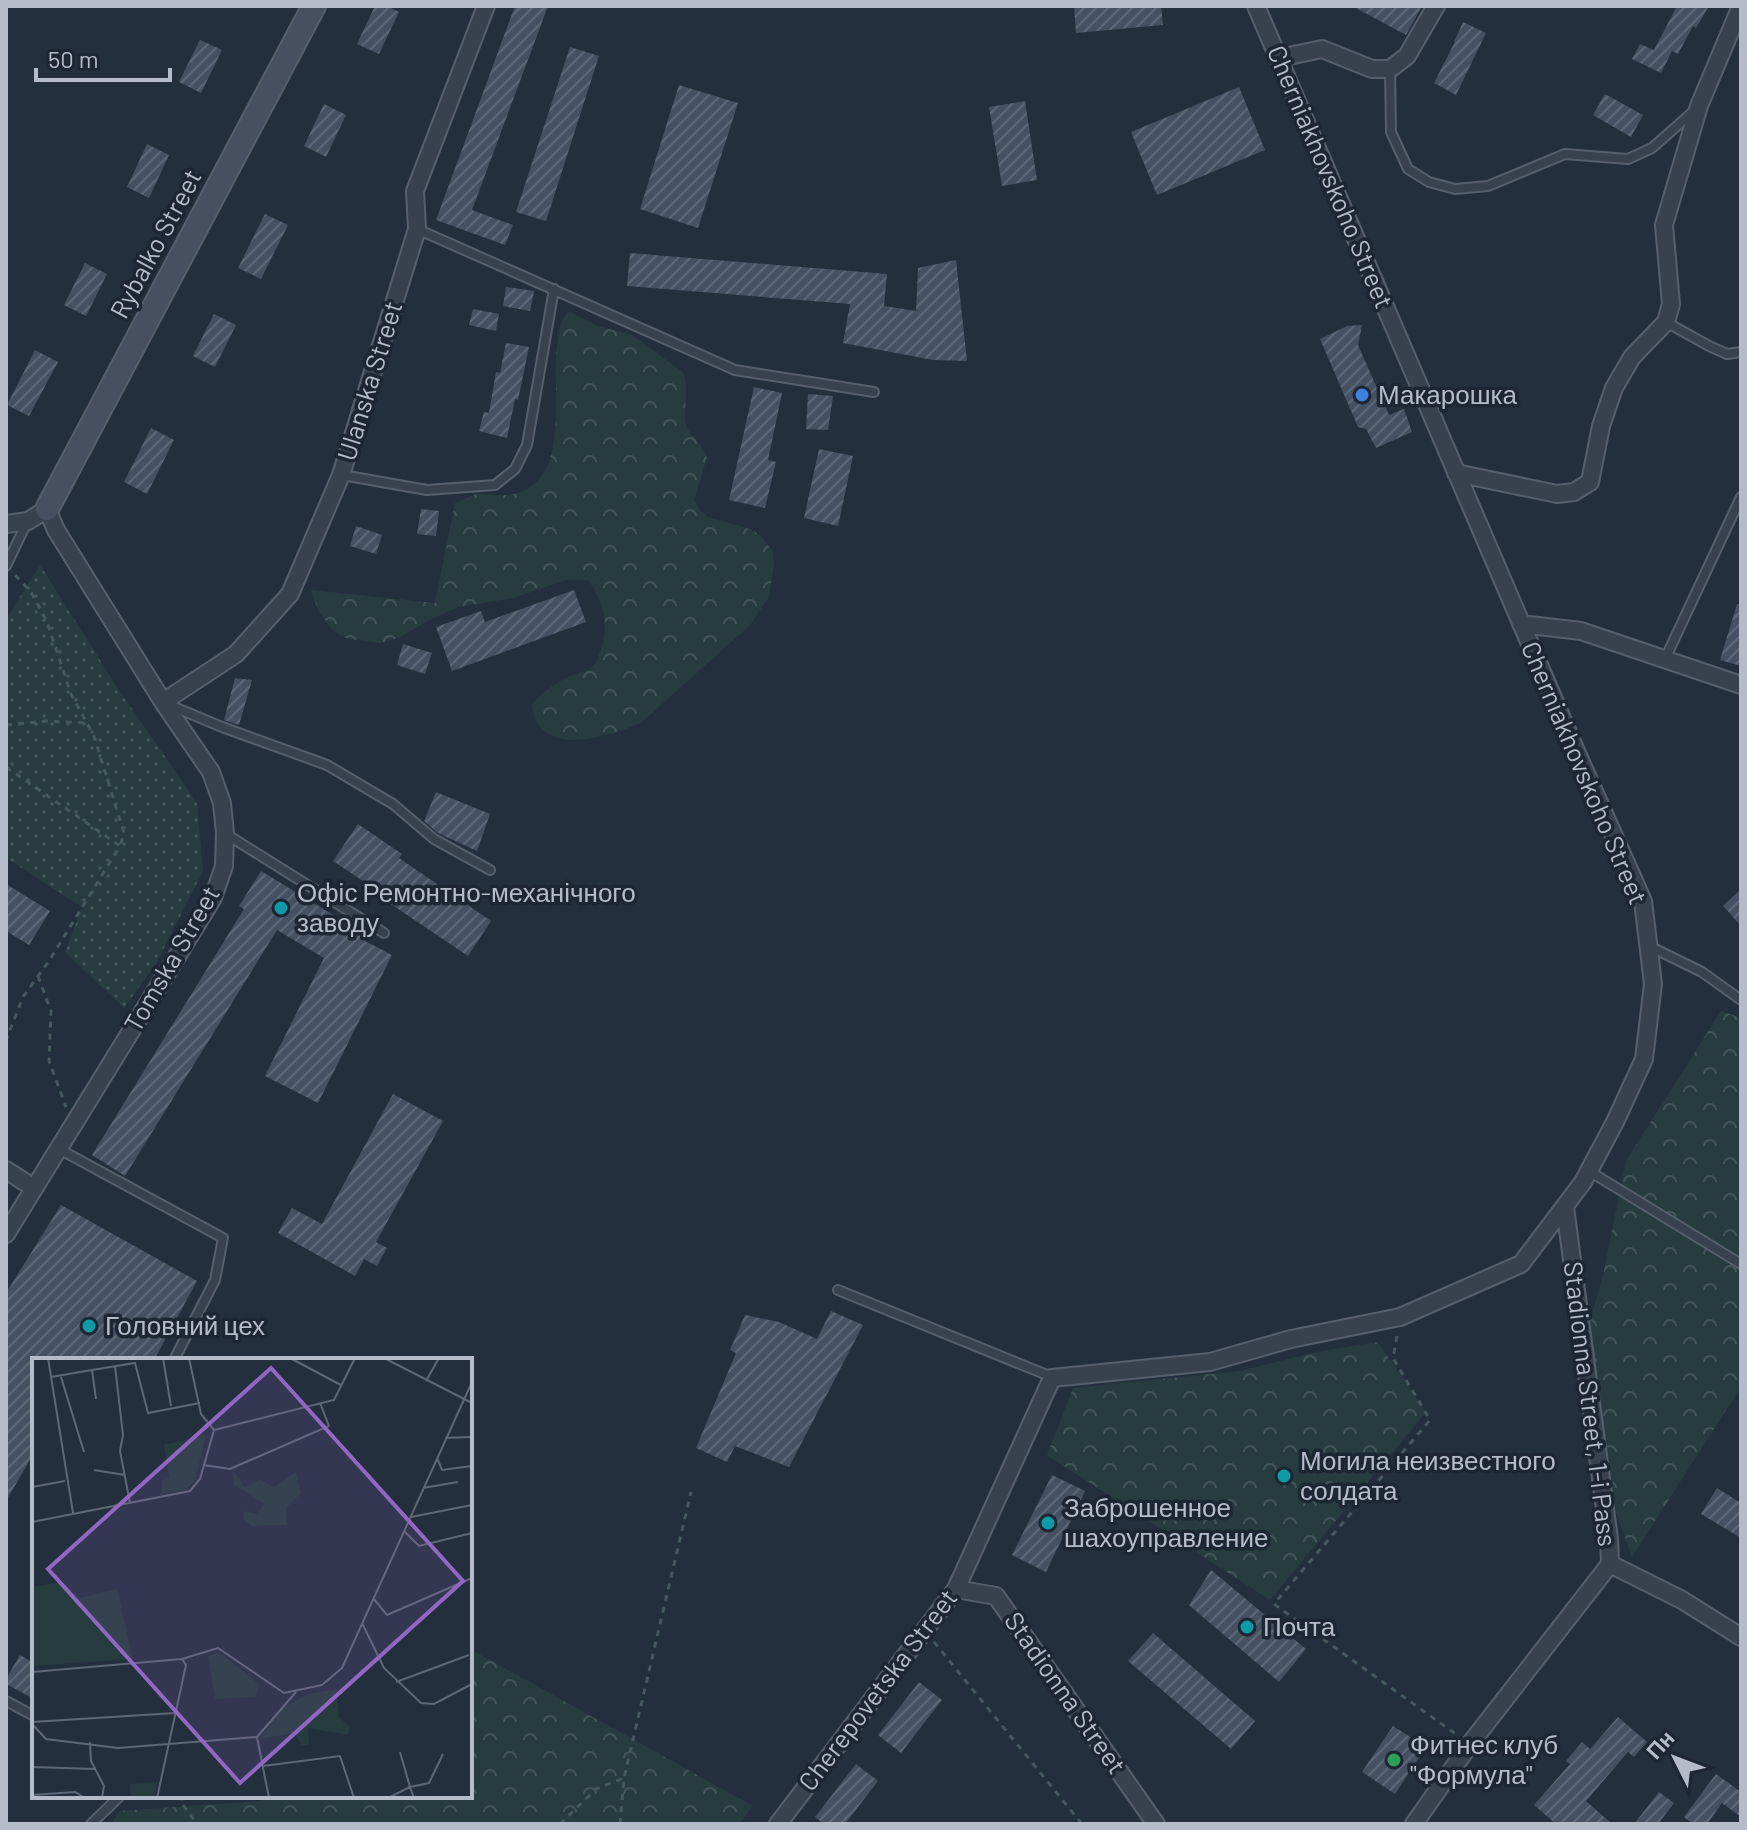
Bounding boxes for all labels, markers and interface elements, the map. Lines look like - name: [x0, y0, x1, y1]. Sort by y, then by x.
- scale bar: [36, 32, 170, 82]
- street label: Cherniakhovskoho Street: [1262, 40, 1401, 312]
- text: 50 m: [48, 44, 99, 73]
- street label: Rybalko Street: [102, 163, 207, 323]
- street label: Ulanska Street: [330, 297, 407, 464]
- place label: Макарошка: [1378, 378, 1518, 409]
- marker: Макарошка: [1353, 386, 1371, 404]
- street label: Cherniakhovskoho Street: [1516, 636, 1655, 908]
- place label: Офіс Ремонтно-механічного заводу: [297, 876, 636, 937]
- street label: Tomska Street: [116, 880, 225, 1037]
- marker: Офіс Ремонтно-механічного заводу: [272, 899, 290, 917]
- street label: Stadionna Street, 1-i Pass: [1559, 1260, 1624, 1548]
- place label: Головний цех: [105, 1309, 265, 1340]
- marker: Головний цех: [80, 1317, 98, 1335]
- inset map: [32, 1358, 472, 1798]
- place label: Могила неизвестного солдата: [1300, 1444, 1556, 1505]
- marker: Могила неизвестного солдата: [1275, 1467, 1293, 1485]
- place label: Заброшенное шахоуправление: [1064, 1491, 1268, 1552]
- marker: Заброшенное шахоуправление: [1039, 1514, 1057, 1532]
- street label: Cherepovetska Street: [791, 1582, 963, 1796]
- street label: Stadionna Street: [999, 1605, 1134, 1779]
- place label: Почта: [1263, 1610, 1336, 1641]
- marker: Почта: [1238, 1618, 1256, 1636]
- north arrow: [1635, 1718, 1715, 1798]
- text: Пн: [1640, 1724, 1679, 1763]
- place label: Фитнес клуб "Формула": [1410, 1728, 1558, 1789]
- marker: Фитнес клуб "Формула": [1385, 1751, 1403, 1769]

